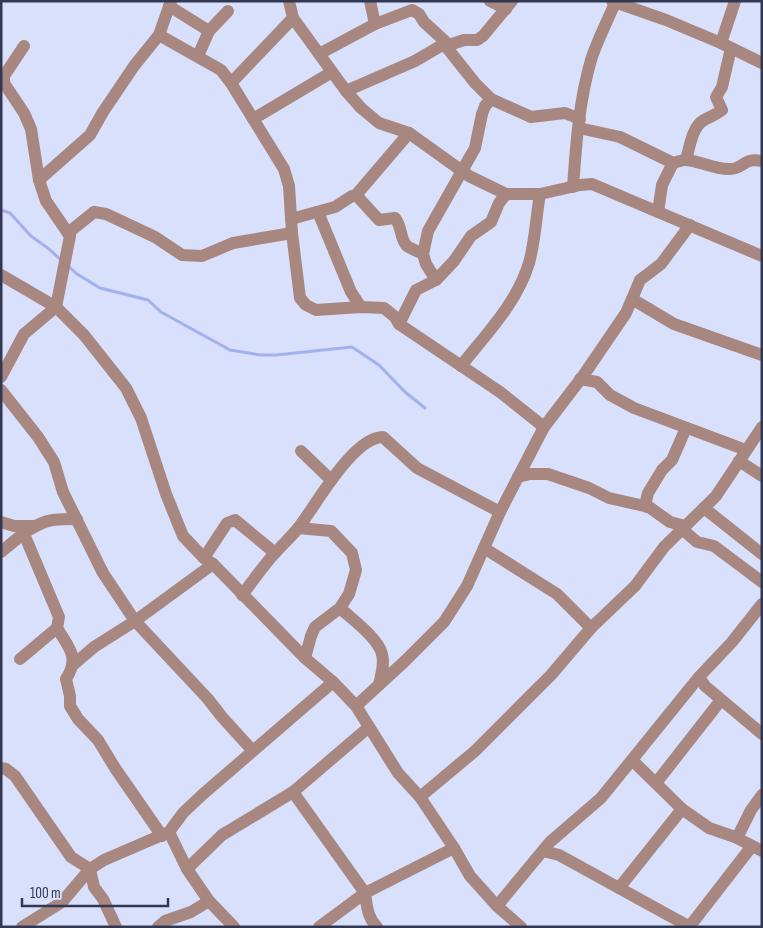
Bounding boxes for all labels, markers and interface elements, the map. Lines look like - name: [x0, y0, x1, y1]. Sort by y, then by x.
- scale bar: [22, 876, 169, 908]
- text: 100 m: [30, 884, 61, 903]

